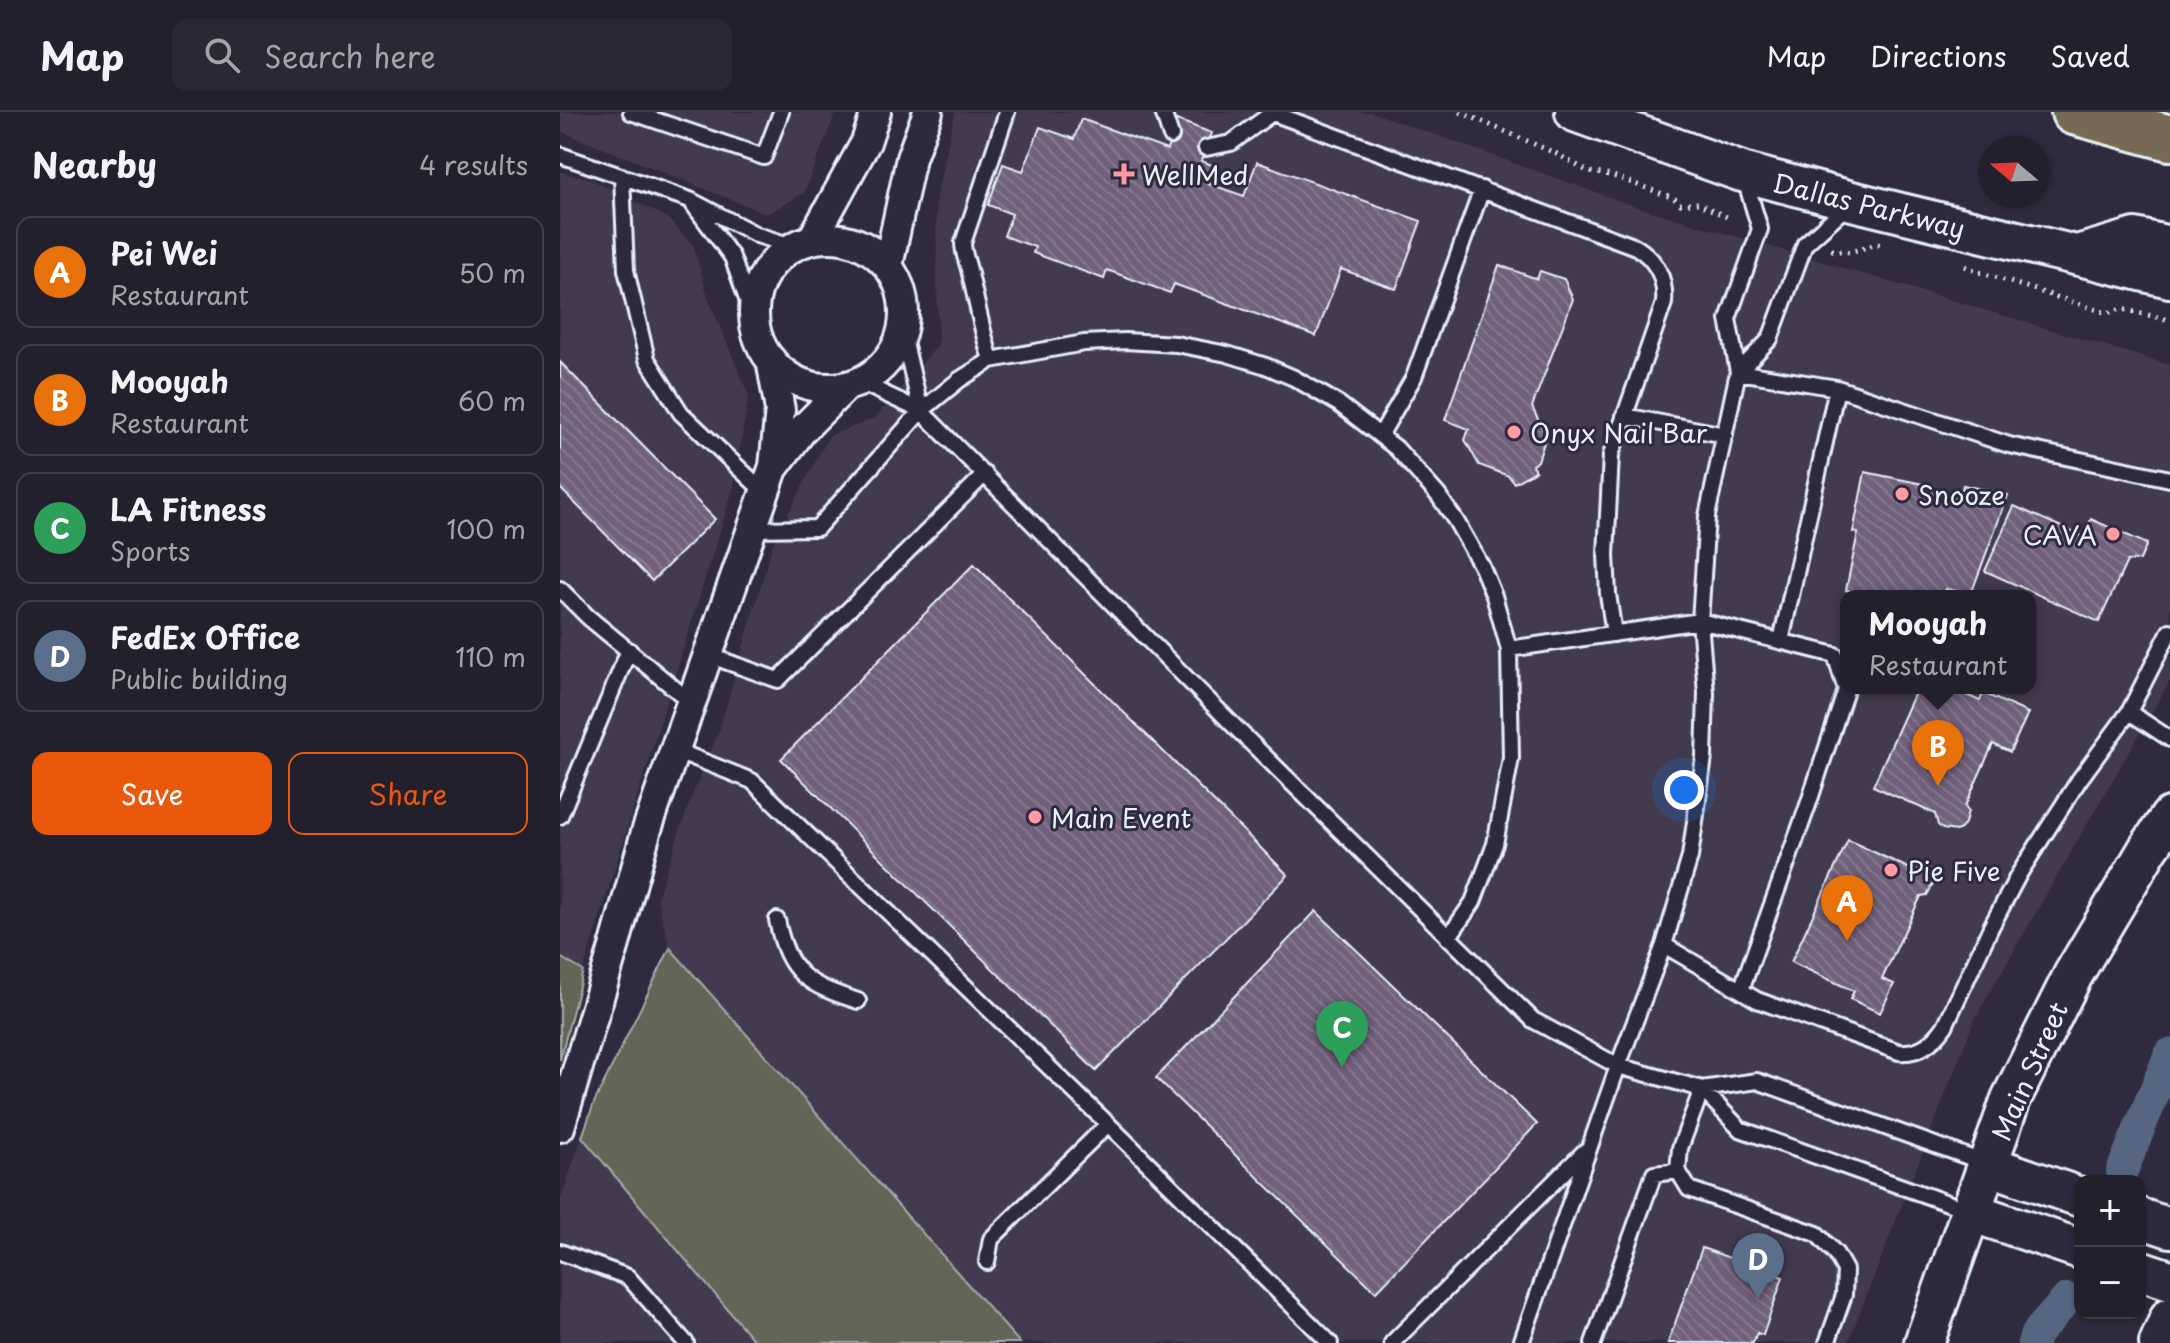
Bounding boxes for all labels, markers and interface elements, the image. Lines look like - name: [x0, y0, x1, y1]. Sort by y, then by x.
- search box: [172, 19, 732, 91]
- text: Map: [40, 27, 124, 84]
- icon: search: [200, 33, 244, 77]
- text: Search here: [264, 33, 436, 78]
- text: Map: [1767, 34, 1826, 77]
- text: Directions: [1870, 34, 2007, 77]
- text: Saved: [2051, 34, 2130, 77]
- north arrow: [1978, 136, 2050, 208]
- text: Nearby: [32, 138, 157, 190]
- text: 4 results: [419, 145, 528, 184]
- place label: WellMed: [1142, 155, 1248, 194]
- street label: Dallas Parkway: [1769, 162, 1969, 248]
- marker: WellMed: [1113, 163, 1135, 185]
- text: Pei Wei: [110, 230, 218, 275]
- text: A: [50, 253, 70, 292]
- text: 50 m: [459, 253, 526, 292]
- text: Restaurant: [110, 275, 249, 314]
- text: Mooyah: [110, 358, 229, 403]
- text: B: [51, 381, 69, 420]
- text: 60 m: [458, 381, 526, 420]
- text: Restaurant: [110, 403, 249, 442]
- place label: Onyx Nail Bar: [1530, 413, 1708, 452]
- marker: Onyx Nail Bar: [1505, 423, 1523, 441]
- place label: Snooze: [1918, 475, 2005, 514]
- marker: Snooze: [1893, 485, 1911, 503]
- text: LA Fitness: [110, 486, 266, 531]
- text: C: [50, 509, 70, 548]
- text: 100 m: [446, 509, 526, 548]
- place label: CAVA: [2023, 515, 2097, 554]
- marker: CAVA: [2104, 525, 2122, 543]
- text: Sports: [110, 531, 190, 570]
- popup: [1840, 590, 2036, 694]
- text: Mooyah: [1869, 600, 1987, 645]
- text: FedEx Office: [110, 614, 300, 659]
- text: D: [50, 637, 70, 676]
- text: 110 m: [455, 637, 526, 676]
- text: Restaurant: [1869, 645, 2007, 684]
- text: Public building: [110, 659, 288, 698]
- pin: B: [1912, 720, 1964, 786]
- button: Save: [32, 752, 272, 835]
- button: Share: [288, 752, 528, 835]
- your location: [1664, 770, 1704, 810]
- place label: Main Event: [1051, 798, 1191, 837]
- marker: Main Event: [1026, 808, 1044, 826]
- place label: Pie Five: [1907, 851, 2001, 890]
- marker: Pie Five: [1882, 861, 1900, 879]
- pin: A: [1821, 875, 1873, 941]
- street label: Main Street: [1981, 995, 2077, 1147]
- pin: C: [1316, 1001, 1368, 1067]
- map controls: [2074, 1175, 2146, 1319]
- button: +: [2074, 1175, 2146, 1247]
- pin: D: [1732, 1233, 1784, 1299]
- button: −: [2074, 1247, 2146, 1319]

